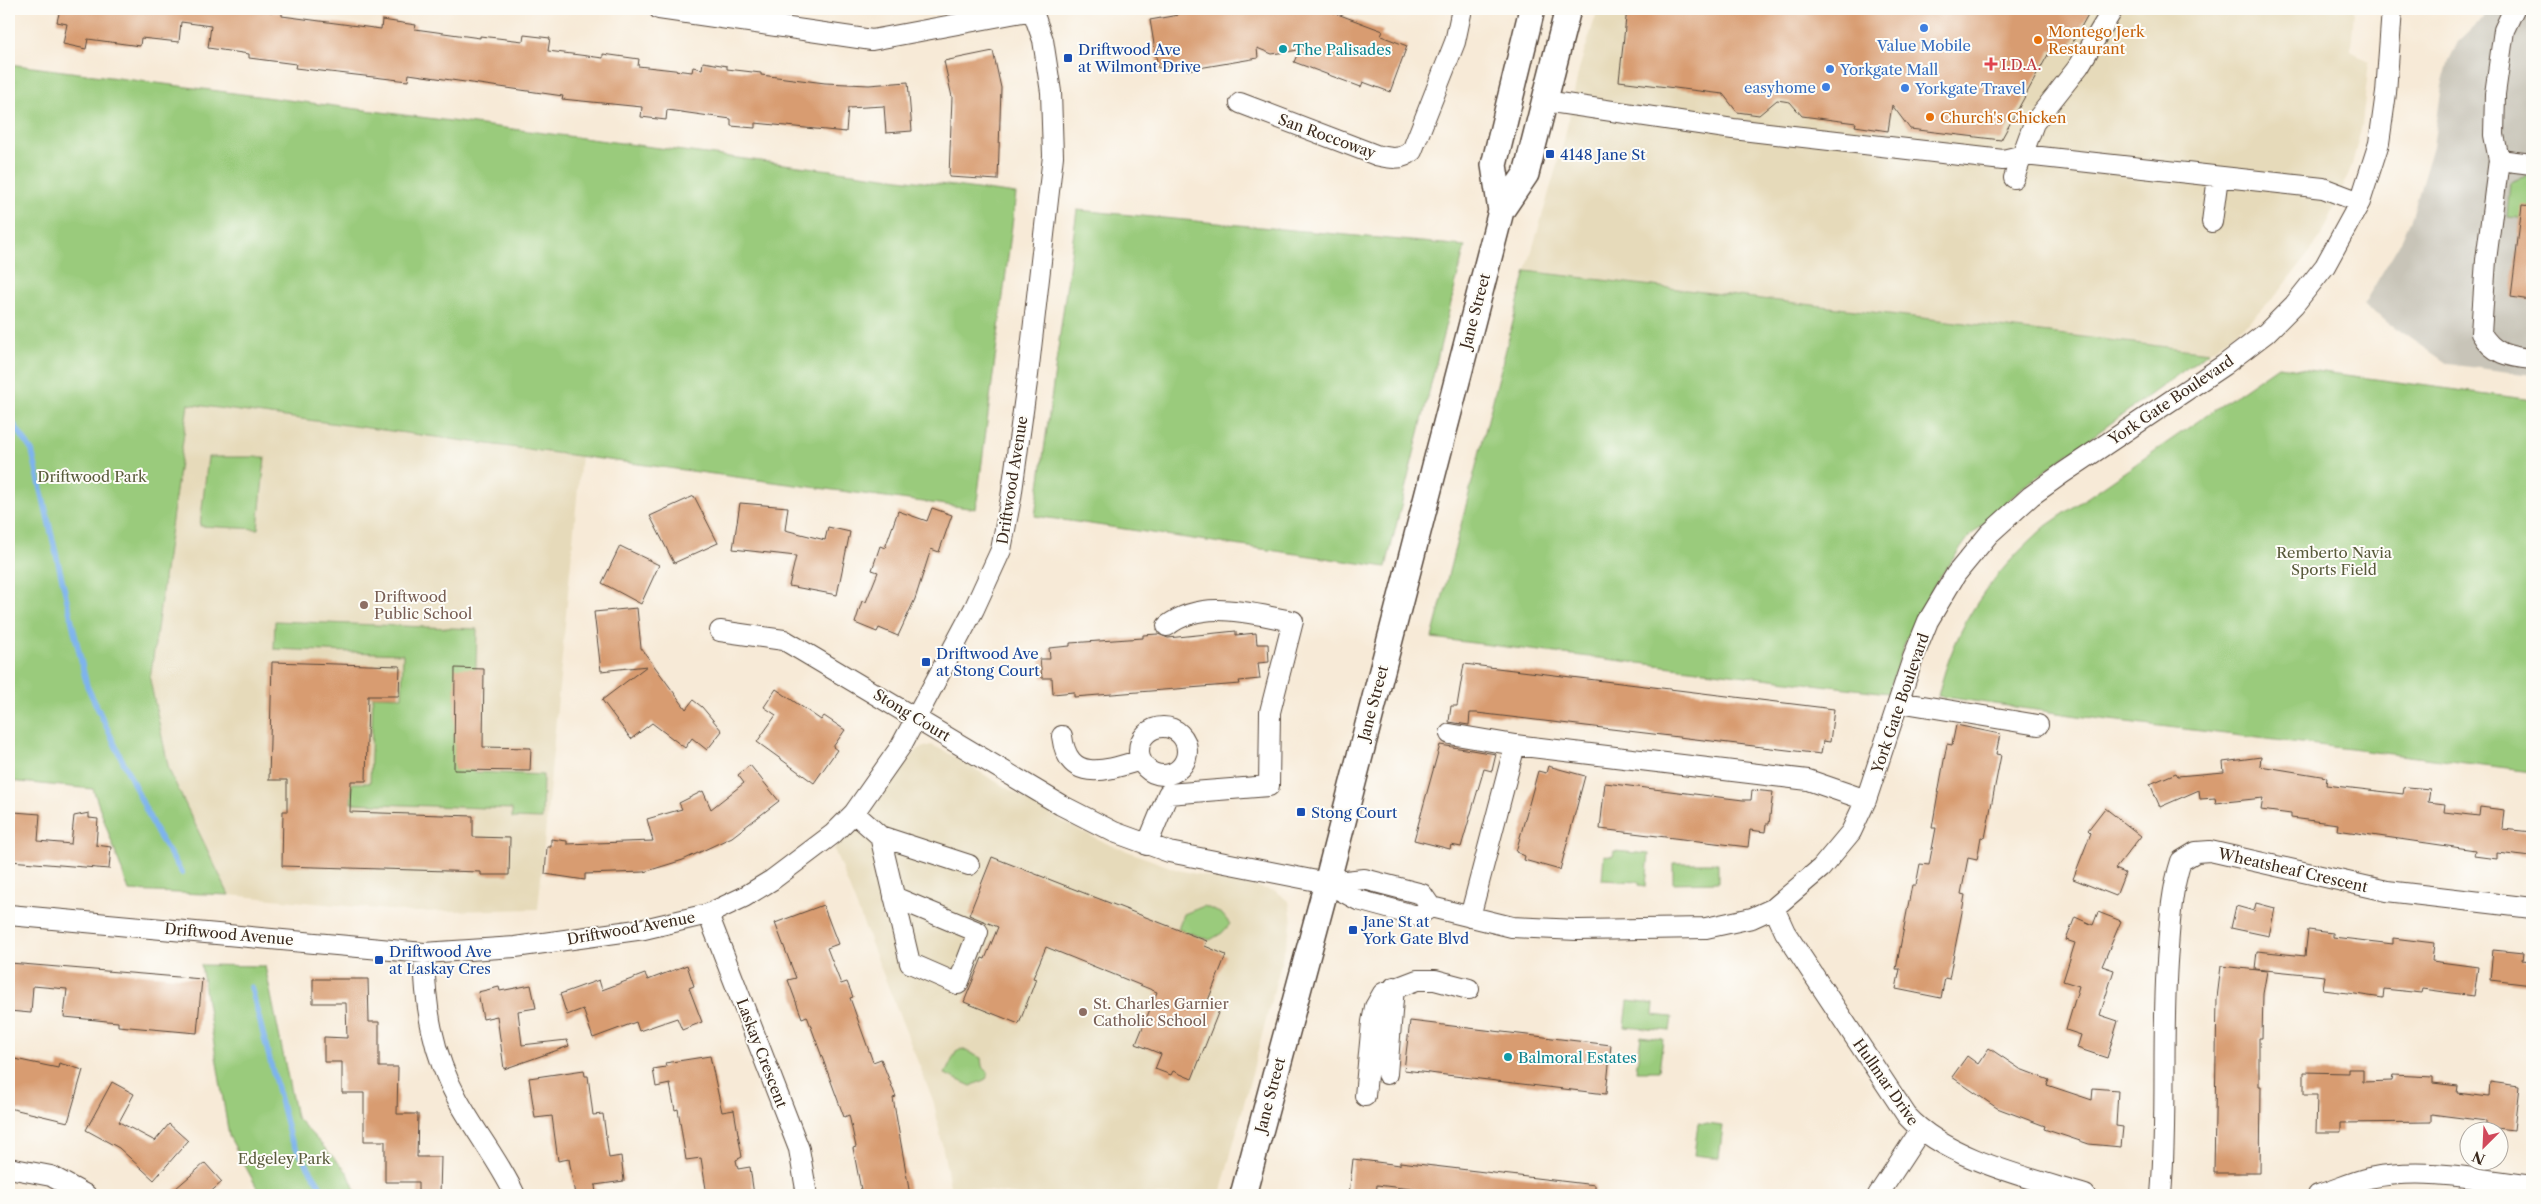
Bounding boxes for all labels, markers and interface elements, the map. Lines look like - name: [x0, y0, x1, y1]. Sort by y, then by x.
- marker: Value Mobile: [1918, 22, 1930, 34]
- place label: Montego Jerk Restaurant: [2048, 22, 2146, 58]
- marker: Montego Jerk Restaurant: [2032, 34, 2044, 46]
- place label: Value Mobile: [1876, 36, 1971, 55]
- place label: Driftwood Ave at Wilmont Drive: [1078, 40, 1201, 76]
- place label: The Palisades: [1293, 40, 1391, 59]
- marker: The Palisades: [1277, 43, 1289, 55]
- marker: Driftwood Ave at Wilmont Drive: [1062, 52, 1074, 64]
- place label: I.D.A.: [2001, 55, 2041, 74]
- marker: I.D.A.: [1985, 58, 1997, 70]
- place label: Yorkgate Mall: [1839, 60, 1939, 79]
- marker: Yorkgate Mall: [1824, 63, 1836, 75]
- place label: easyhome: [1744, 78, 1816, 97]
- place label: Yorkgate Travel: [1914, 79, 2026, 98]
- marker: easyhome: [1820, 81, 1832, 93]
- marker: Yorkgate Travel: [1899, 82, 1911, 94]
- place label: Church's Chicken: [1940, 108, 2067, 127]
- street label: San Roccoway: [1276, 110, 1379, 163]
- marker: Church's Chicken: [1924, 111, 1936, 123]
- place label: 4148 Jane St: [1560, 145, 1646, 164]
- marker: 4148 Jane St: [1544, 148, 1556, 160]
- street label: Jane Street: [1455, 271, 1494, 353]
- street label: York Gate Boulevard: [2104, 351, 2237, 449]
- street label: Driftwood Avenue: [992, 414, 1032, 546]
- park label: Driftwood Park: [37, 467, 148, 486]
- park label: Remberto Navia Sports Field: [2276, 543, 2392, 579]
- place label: Driftwood Public School: [374, 587, 473, 623]
- marker: Driftwood Public School: [358, 599, 370, 611]
- street label: York Gate Boulevard: [1867, 630, 1933, 776]
- place label: Driftwood Ave at Stong Court: [936, 644, 1040, 680]
- marker: Driftwood Ave at Stong Court: [920, 656, 932, 668]
- street label: Jane Street: [1353, 663, 1392, 745]
- street label: Stong Court: [870, 685, 955, 746]
- place label: Stong Court: [1311, 803, 1398, 822]
- marker: Stong Court: [1295, 806, 1307, 818]
- street label: Wheatsheaf Crescent: [2215, 843, 2370, 897]
- street label: Driftwood Avenue: [565, 907, 697, 949]
- place label: Jane St at York Gate Blvd: [1361, 912, 1469, 948]
- street label: Driftwood Avenue: [164, 919, 294, 949]
- marker: Jane St at York Gate Blvd: [1347, 924, 1359, 936]
- place label: Driftwood Ave at Laskay Cres: [389, 942, 492, 978]
- marker: Driftwood Ave at Laskay Cres: [373, 954, 385, 966]
- place label: St. Charles Garnier Catholic School: [1093, 994, 1229, 1030]
- street label: Laskay Crescent: [732, 996, 792, 1111]
- marker: St. Charles Garnier Catholic School: [1077, 1006, 1089, 1018]
- street label: Hullmar Drive: [1849, 1035, 1923, 1129]
- place label: Balmoral Estates: [1518, 1048, 1637, 1067]
- marker: Balmoral Estates: [1502, 1051, 1514, 1063]
- street label: Jane Street: [1250, 1055, 1289, 1137]
- north arrow: [2458, 1122, 2508, 1172]
- text: N: [2469, 1147, 2488, 1169]
- park label: Edgeley Park: [238, 1149, 332, 1168]

